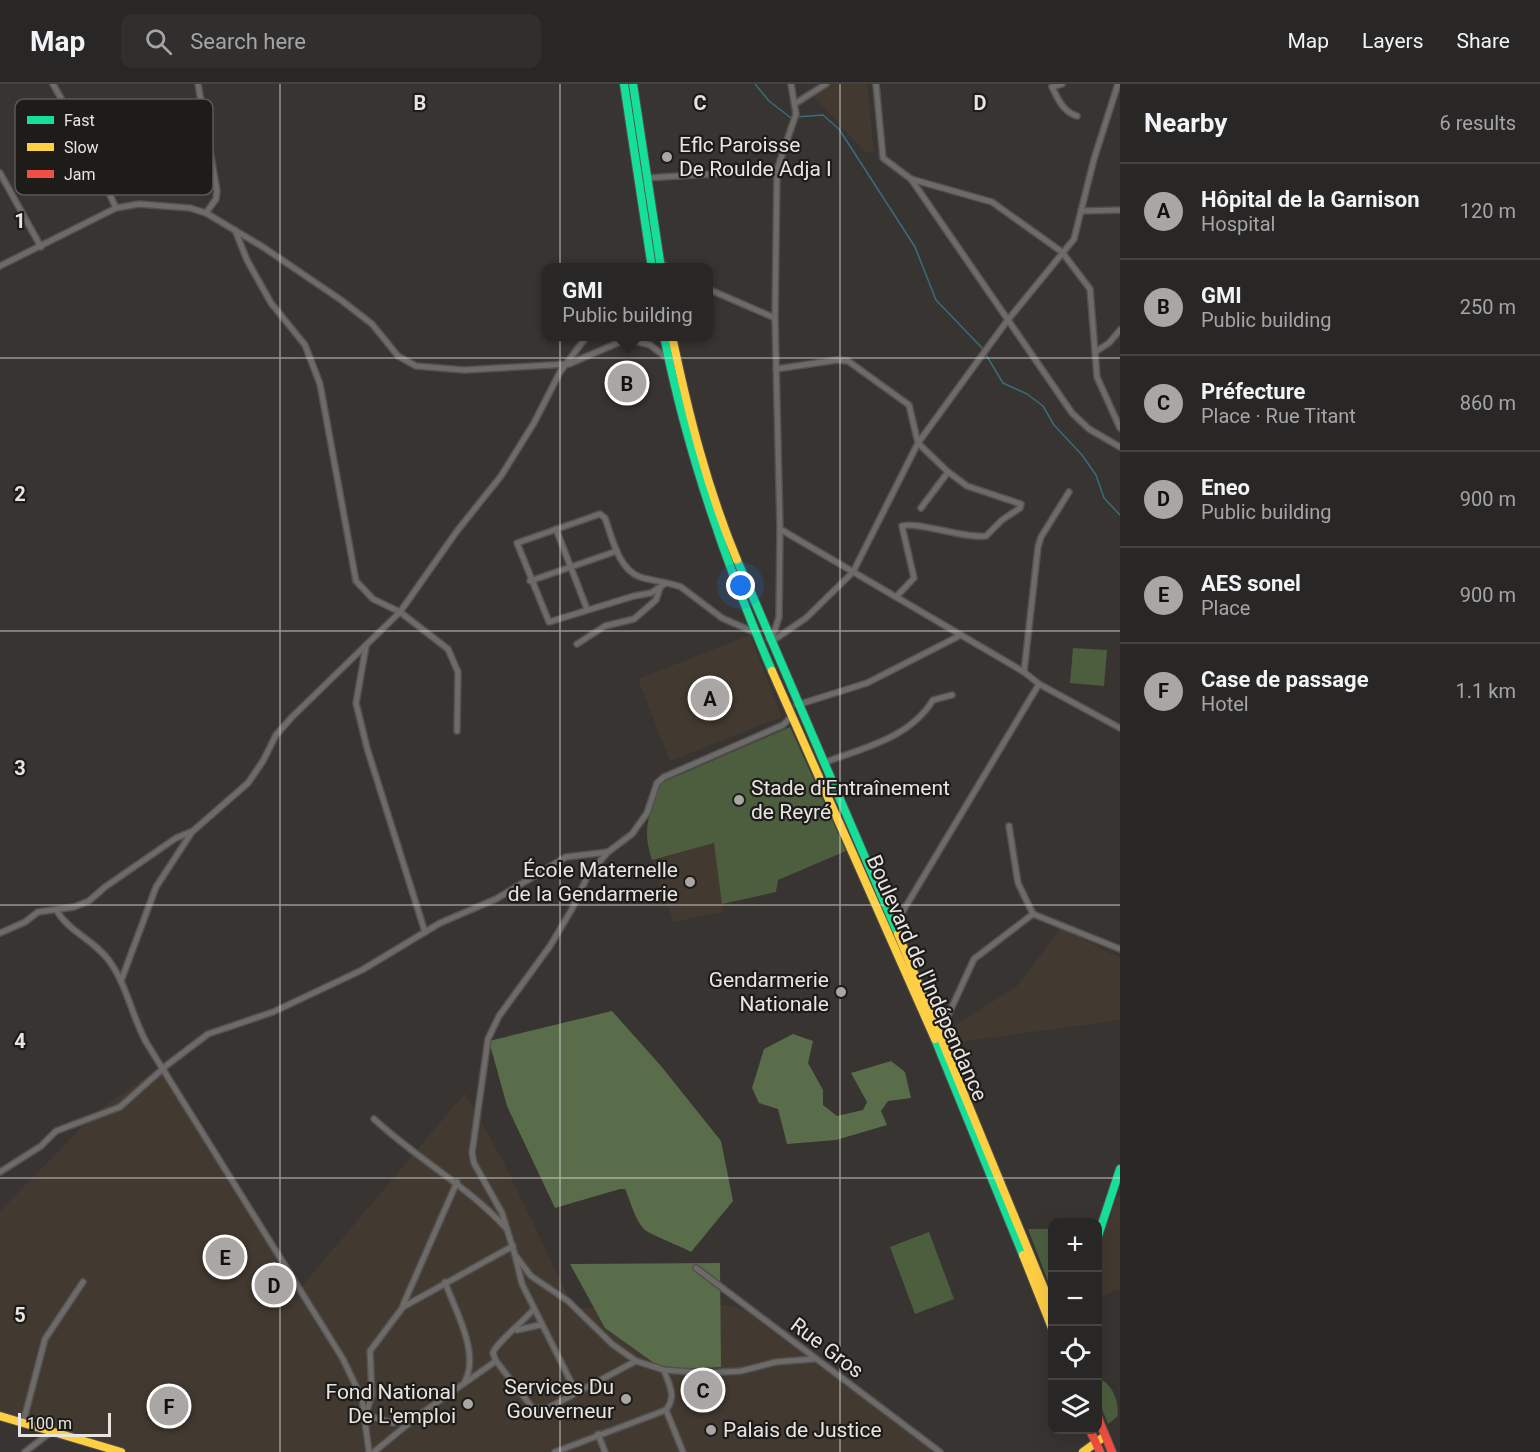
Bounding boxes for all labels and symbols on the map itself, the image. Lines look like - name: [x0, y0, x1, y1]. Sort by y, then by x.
- text: B: [414, 91, 426, 115]
- text: C: [693, 91, 707, 115]
- text: D: [974, 91, 987, 115]
- legend: [15, 99, 213, 195]
- text: Fast: [64, 111, 95, 130]
- place label: Eflc Paroisse De Roulde Adja I: [679, 133, 832, 181]
- text: Slow: [64, 138, 99, 157]
- marker: Eflc Paroisse De Roulde Adja I: [660, 150, 674, 164]
- text: Jam: [64, 165, 96, 184]
- text: 1: [14, 209, 26, 233]
- pin: B: [608, 360, 646, 406]
- text: 2: [14, 482, 26, 506]
- your location: [726, 571, 755, 600]
- pin: A: [690, 676, 730, 720]
- text: 3: [14, 756, 26, 780]
- place label: Stade d'Entraînement de Reyré: [751, 776, 950, 824]
- marker: Stade d'Entraînement de Reyré: [732, 793, 746, 807]
- street label: Boulevard de l'Indépendance: [862, 851, 992, 1105]
- place label: École Maternelle de la Gendarmerie: [508, 858, 678, 906]
- marker: École Maternelle de la Gendarmerie: [683, 875, 697, 889]
- place label: Gendarmerie Nationale: [709, 968, 829, 1016]
- marker: Gendarmerie Nationale: [834, 985, 848, 999]
- text: 4: [14, 1029, 26, 1053]
- pin: E: [206, 1234, 244, 1280]
- pin: D: [254, 1262, 294, 1308]
- text: 5: [14, 1303, 26, 1327]
- street label: Rue Gros: [786, 1313, 868, 1383]
- pin: C: [684, 1368, 722, 1412]
- place label: Services Du Gouverneur: [504, 1375, 614, 1423]
- place label: Fond National De L'emploi: [325, 1380, 456, 1428]
- pin: F: [150, 1384, 188, 1428]
- marker: Services Du Gouverneur: [619, 1392, 633, 1406]
- marker: Fond National De L'emploi: [461, 1397, 475, 1411]
- scale bar: [18, 1410, 111, 1438]
- place label: Palais de Justice: [723, 1418, 882, 1442]
- marker: Palais de Justice: [704, 1423, 718, 1437]

